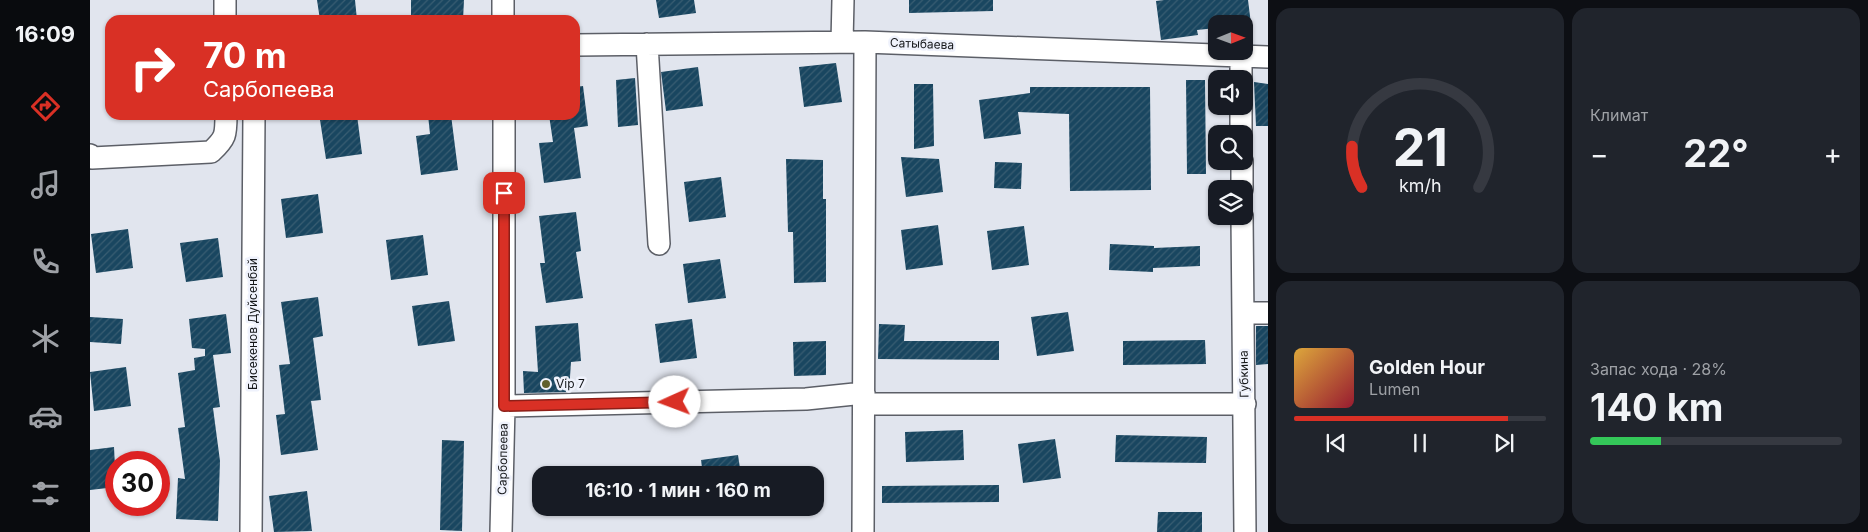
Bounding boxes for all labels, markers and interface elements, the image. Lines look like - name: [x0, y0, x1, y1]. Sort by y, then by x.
- north arrow: [1208, 15, 1252, 60]
- map controls: [1208, 15, 1253, 225]
- text: 16:09: [15, 21, 75, 47]
- text: 70 m: [203, 34, 287, 76]
- icon: right: [120, 35, 185, 100]
- street label: Сатыбаева: [890, 35, 955, 52]
- button: sound: [1208, 70, 1253, 115]
- text: Сарбопеева: [203, 76, 334, 102]
- icon: directions: [28, 89, 63, 124]
- text: Климат: [1590, 105, 1648, 125]
- text: 21: [1392, 116, 1448, 179]
- button: search: [1208, 125, 1253, 170]
- text: 22°: [1683, 130, 1749, 176]
- text: −: [1590, 137, 1609, 171]
- text: +: [1823, 137, 1842, 171]
- icon: music: [28, 167, 63, 202]
- pin: [483, 172, 525, 214]
- text: km/h: [1399, 175, 1441, 196]
- icon: arrive: [490, 179, 518, 207]
- button: layers: [1208, 180, 1253, 225]
- icon: phone: [28, 244, 63, 279]
- street label: Бисекенов Дуйсенбай: [245, 258, 260, 390]
- icon: climate: [28, 321, 63, 356]
- street label: Губкина: [1236, 350, 1251, 398]
- text: Golden Hour: [1369, 356, 1485, 379]
- text: Запас хода · 28%: [1590, 359, 1727, 379]
- position arrow: [648, 375, 700, 427]
- place label: Vip 7: [556, 376, 585, 391]
- marker: Vip 7: [540, 378, 552, 390]
- text: Lumen: [1369, 379, 1420, 399]
- text: 140 km: [1590, 384, 1723, 430]
- icon: car: [28, 399, 63, 434]
- street label: Сарбопеева: [494, 423, 511, 495]
- icon: previous: [1322, 429, 1350, 457]
- icon: pause: [1406, 429, 1434, 457]
- icon: next: [1490, 429, 1518, 457]
- speed limit sign: 30: [105, 451, 170, 516]
- icon: filters: [28, 476, 63, 511]
- text: 16:10 · 1 мин · 160 m: [585, 479, 771, 502]

